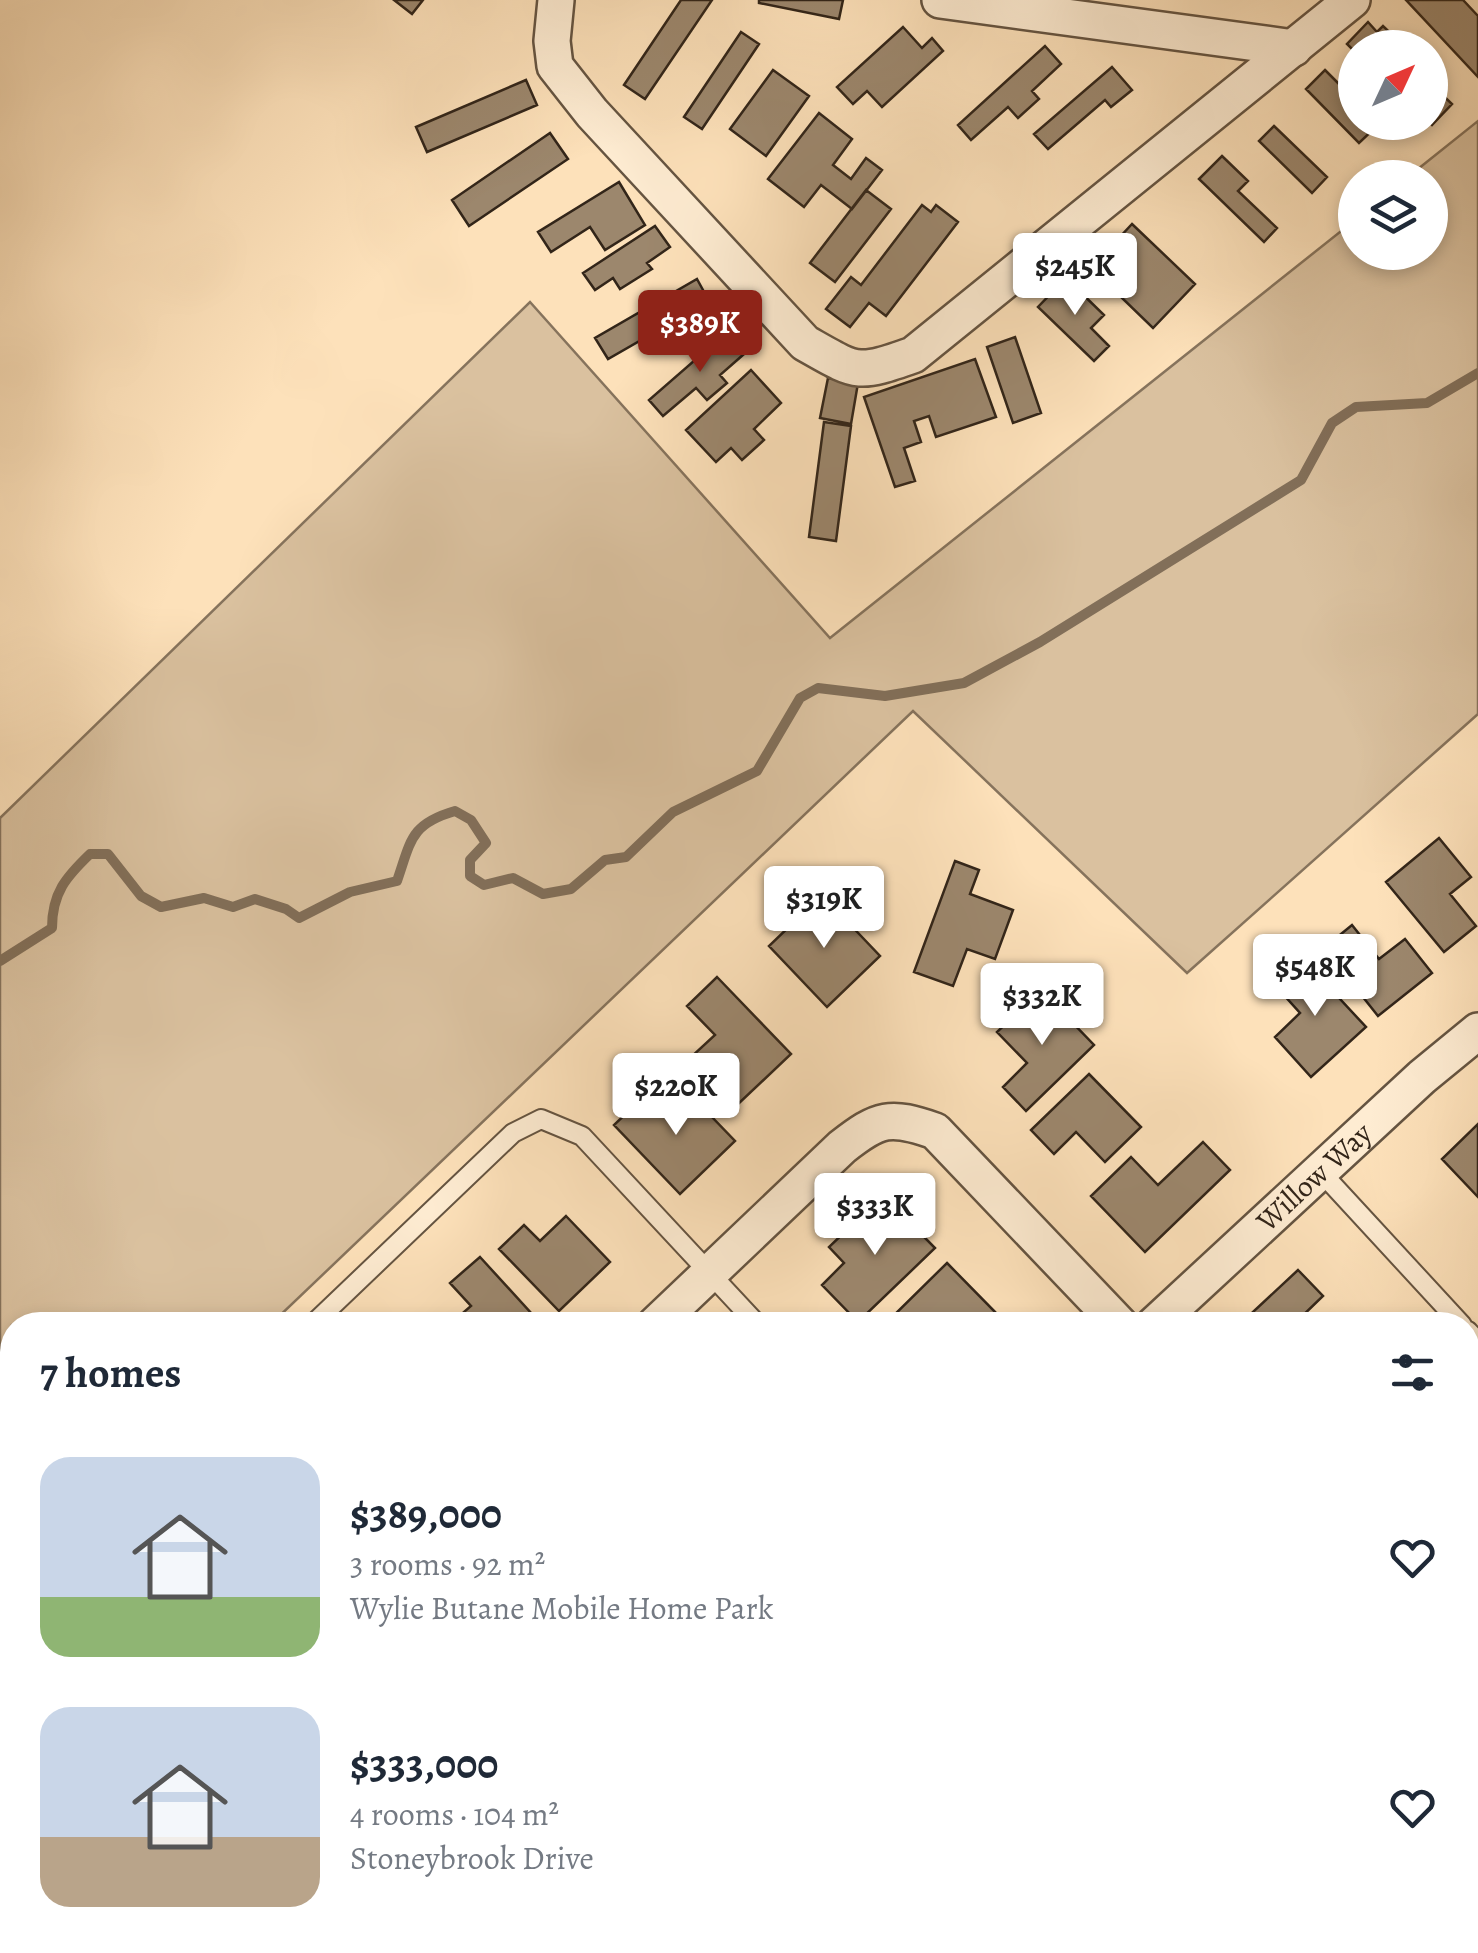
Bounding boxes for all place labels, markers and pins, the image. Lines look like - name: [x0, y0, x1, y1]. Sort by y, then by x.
- pin: $245K: [1005, 233, 1145, 318]
- pin: $389K: [630, 290, 770, 375]
- pin: $319K: [754, 866, 894, 951]
- pin: $548K: [1245, 934, 1385, 1019]
- pin: $332K: [972, 963, 1112, 1048]
- pin: $220K: [606, 1053, 746, 1138]
- pin: $333K: [805, 1173, 945, 1258]

